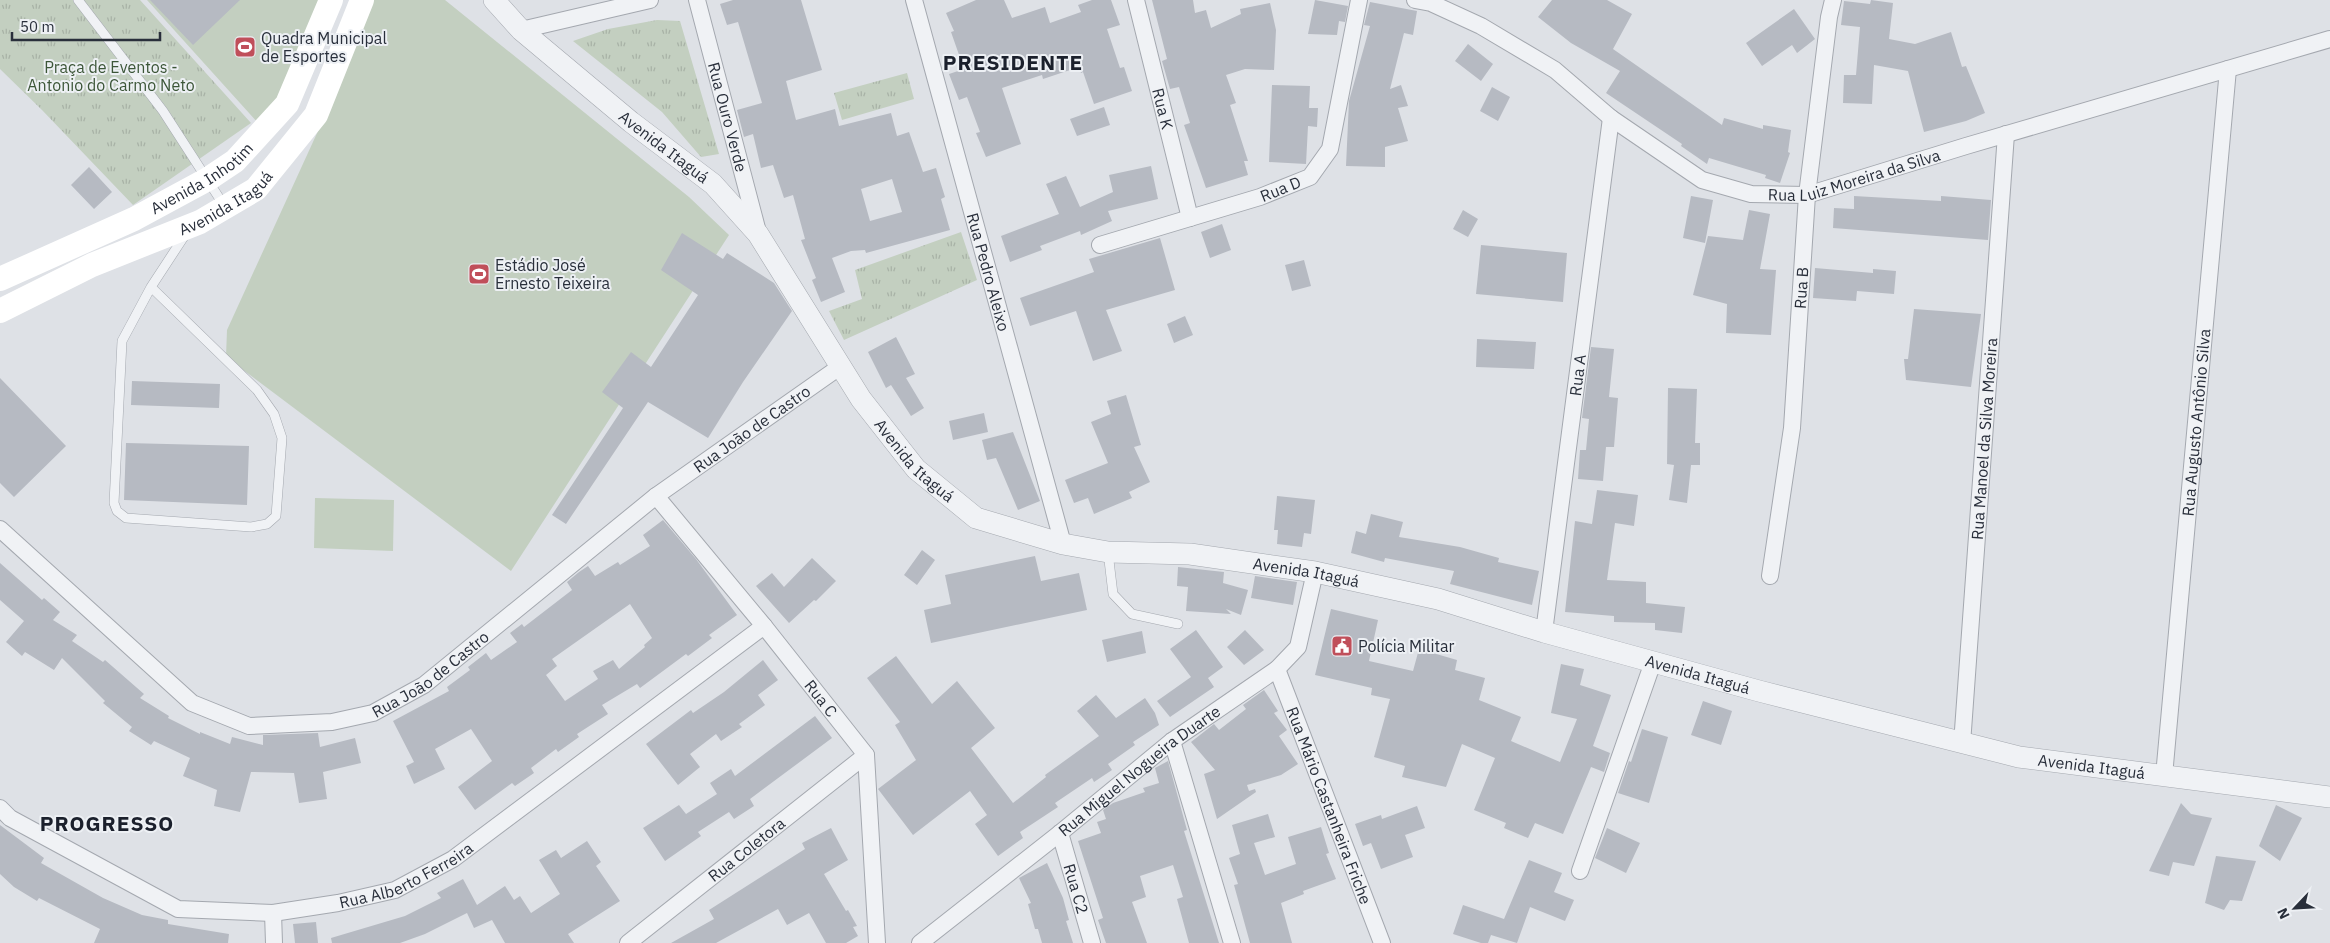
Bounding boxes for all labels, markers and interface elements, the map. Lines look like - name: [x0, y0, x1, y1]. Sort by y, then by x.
- scale bar: [12, 10, 160, 42]
- text: 50 m: [20, 17, 55, 36]
- place label: Quadra Municipal de Esportes: [261, 28, 387, 66]
- sports icon: Quadra Municipal de Esportes: [233, 35, 257, 59]
- district label: PRESIDENTE: [943, 48, 1083, 76]
- park label: Praça de Eventos - Antonio do Carmo Neto: [27, 57, 195, 95]
- street label: Rua Ouro Verde: [704, 60, 752, 174]
- street label: Rua K: [1148, 86, 1178, 131]
- street label: Avenida Itaguá: [615, 106, 713, 188]
- street label: Avenida Inhotim: [147, 138, 257, 218]
- street label: Rua Luiz Moreira da Silva: [1768, 144, 1943, 205]
- street label: Avenida Itaguá: [176, 166, 277, 239]
- street label: Rua D: [1257, 172, 1304, 206]
- street label: Rua Pedro Aleixo: [963, 211, 1014, 333]
- place label: Estádio José Ernesto Teixeira: [495, 255, 610, 293]
- sports icon: Estádio José Ernesto Teixeira: [467, 262, 491, 286]
- street label: Rua B: [1790, 266, 1812, 310]
- street label: Rua Augusto Antônio Silva: [2178, 327, 2214, 517]
- street label: Rua Manoel da Silva Moreira: [1967, 337, 2001, 540]
- street label: Rua A: [1565, 353, 1590, 397]
- street label: Rua João de Castro: [689, 381, 814, 477]
- street label: Avenida Itaguá: [870, 415, 959, 506]
- street label: Avenida Itaguá: [1252, 553, 1362, 592]
- street label: Rua João de Castro: [368, 626, 493, 722]
- public building icon: Polícia Militar: [1330, 634, 1354, 658]
- place label: Polícia Militar: [1358, 636, 1455, 656]
- street label: Avenida Itaguá: [1643, 650, 1753, 698]
- street label: Rua C: [800, 676, 842, 721]
- street label: Rua Miguel Nogueira Duarte: [1054, 701, 1224, 840]
- street label: Rua Mário Castanheira Friche: [1282, 704, 1376, 907]
- street label: Avenida Itaguá: [2037, 750, 2147, 783]
- district label: PROGRESSO: [40, 809, 174, 837]
- street label: Rua Coletora: [704, 813, 789, 886]
- street label: Rua Alberto Ferreira: [337, 837, 477, 912]
- street label: Rua C2: [1059, 861, 1093, 916]
- north arrow: [2270, 883, 2320, 933]
- text: N: [2273, 905, 2294, 922]

